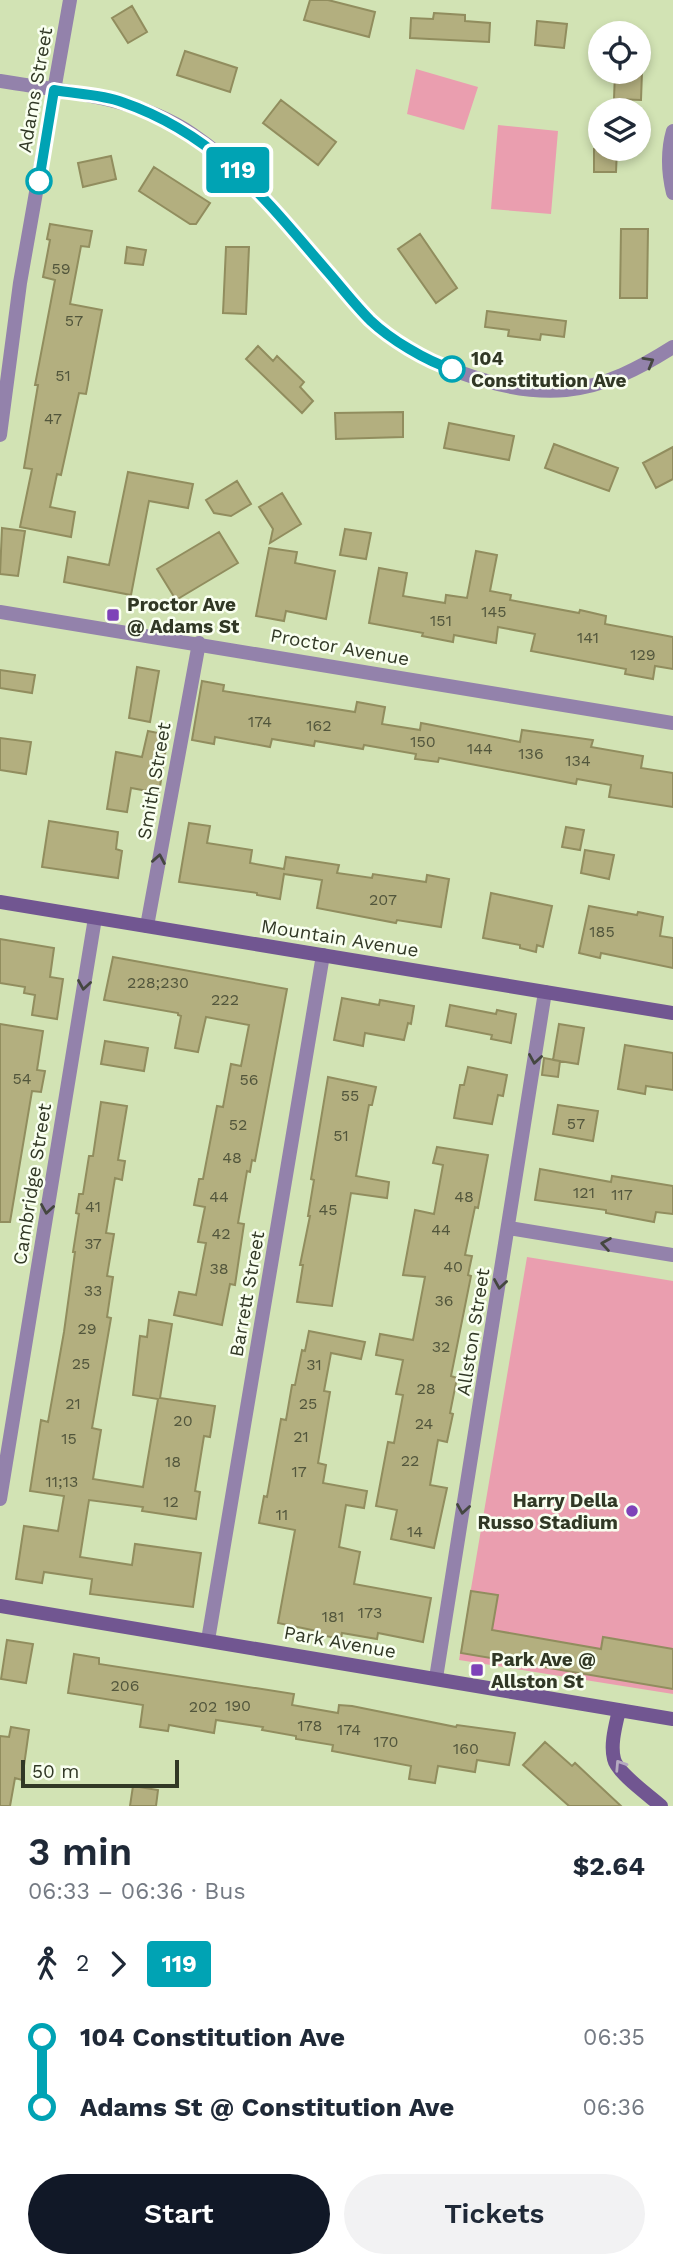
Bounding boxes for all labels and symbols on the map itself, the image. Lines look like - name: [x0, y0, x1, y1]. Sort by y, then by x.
- street label: Adams Street: [13, 26, 57, 154]
- line badge: 119: [198, 147, 278, 193]
- unlabelled marker: [26, 168, 52, 194]
- house number: 59: [51, 259, 71, 278]
- house number: 57: [65, 311, 83, 330]
- place label: 104 Constitution Ave: [471, 347, 627, 392]
- marker: 104 Constitution Ave: [439, 356, 465, 382]
- one-way arrow: [641, 357, 654, 370]
- house number: 51: [55, 366, 71, 385]
- house number: 47: [44, 409, 62, 428]
- place label: Proctor Ave @ Adams St: [127, 593, 240, 638]
- house number: 145: [481, 602, 507, 621]
- marker: Proctor Ave @ Adams St: [105, 607, 121, 623]
- house number: 151: [430, 611, 452, 630]
- street label: Proctor Avenue: [269, 623, 411, 671]
- house number: 141: [577, 628, 599, 647]
- house number: 129: [630, 645, 656, 664]
- house number: 174: [248, 712, 272, 731]
- house number: 162: [306, 716, 332, 735]
- street label: Smith Street: [132, 721, 176, 841]
- house number: 150: [410, 732, 436, 751]
- house number: 144: [467, 739, 493, 758]
- house number: 136: [518, 744, 544, 763]
- house number: 134: [565, 751, 591, 770]
- one-way arrow: [151, 853, 166, 865]
- house number: 207: [369, 890, 397, 909]
- street label: Mountain Avenue: [260, 914, 420, 962]
- house number: 185: [589, 922, 615, 941]
- house number: 228;230: [127, 973, 189, 992]
- one-way arrow: [77, 979, 92, 991]
- house number: 222: [211, 990, 239, 1009]
- one-way arrow: [528, 1053, 543, 1065]
- house number: 54: [12, 1069, 32, 1088]
- house number: 56: [239, 1070, 259, 1089]
- house number: 55: [341, 1086, 359, 1105]
- street label: Cambridge Street: [8, 1102, 56, 1266]
- house number: 57: [567, 1114, 585, 1133]
- house number: 52: [229, 1115, 247, 1134]
- house number: 51: [333, 1126, 349, 1145]
- house number: 48: [222, 1148, 242, 1167]
- house number: 121: [573, 1183, 595, 1202]
- house number: 117: [611, 1185, 633, 1204]
- house number: 44: [209, 1187, 229, 1206]
- house number: 48: [454, 1187, 474, 1206]
- house number: 41: [85, 1197, 101, 1216]
- house number: 45: [318, 1200, 338, 1219]
- one-way arrow: [40, 1204, 55, 1215]
- house number: 44: [431, 1220, 451, 1239]
- house number: 42: [211, 1224, 231, 1243]
- street label: Barrett Street: [225, 1229, 269, 1359]
- house number: 37: [84, 1234, 102, 1253]
- one-way arrow: [600, 1237, 612, 1252]
- house number: 40: [443, 1257, 463, 1276]
- house number: 38: [209, 1259, 229, 1278]
- street label: Allston Street: [452, 1266, 494, 1397]
- one-way arrow: [493, 1278, 508, 1290]
- house number: 33: [84, 1281, 102, 1300]
- house number: 36: [434, 1291, 454, 1310]
- house number: 29: [77, 1319, 97, 1338]
- house number: 32: [432, 1337, 450, 1356]
- house number: 25: [72, 1354, 90, 1373]
- house number: 31: [306, 1355, 322, 1374]
- house number: 28: [416, 1379, 436, 1398]
- house number: 21: [65, 1394, 81, 1413]
- house number: 25: [299, 1394, 317, 1413]
- house number: 20: [173, 1411, 193, 1430]
- house number: 24: [415, 1414, 434, 1433]
- house number: 21: [293, 1427, 309, 1446]
- house number: 15: [61, 1429, 77, 1448]
- house number: 22: [401, 1451, 419, 1470]
- house number: 18: [165, 1452, 181, 1471]
- house number: 17: [291, 1462, 307, 1481]
- house number: 11;13: [46, 1472, 78, 1491]
- place label: Harry Della Russo Stadium: [477, 1489, 618, 1534]
- house number: 12: [163, 1492, 179, 1511]
- one-way arrow: [456, 1503, 471, 1515]
- marker: Harry Della Russo Stadium: [624, 1503, 640, 1519]
- house number: 11: [276, 1505, 288, 1524]
- house number: 14: [407, 1522, 423, 1541]
- house number: 173: [358, 1603, 382, 1622]
- house number: 181: [322, 1607, 344, 1626]
- street label: Park Avenue: [282, 1621, 398, 1663]
- place label: Park Ave @ Allston St: [491, 1648, 596, 1693]
- marker: Park Ave @ Allston St: [469, 1662, 485, 1678]
- house number: 206: [110, 1676, 140, 1695]
- house number: 190: [225, 1696, 251, 1715]
- house number: 202: [189, 1697, 217, 1716]
- house number: 178: [298, 1716, 322, 1735]
- house number: 174: [337, 1720, 361, 1739]
- house number: 170: [374, 1732, 398, 1751]
- house number: 160: [453, 1739, 479, 1758]
- scale bar: [21, 1757, 178, 1789]
- one-way arrow: [616, 1760, 629, 1773]

